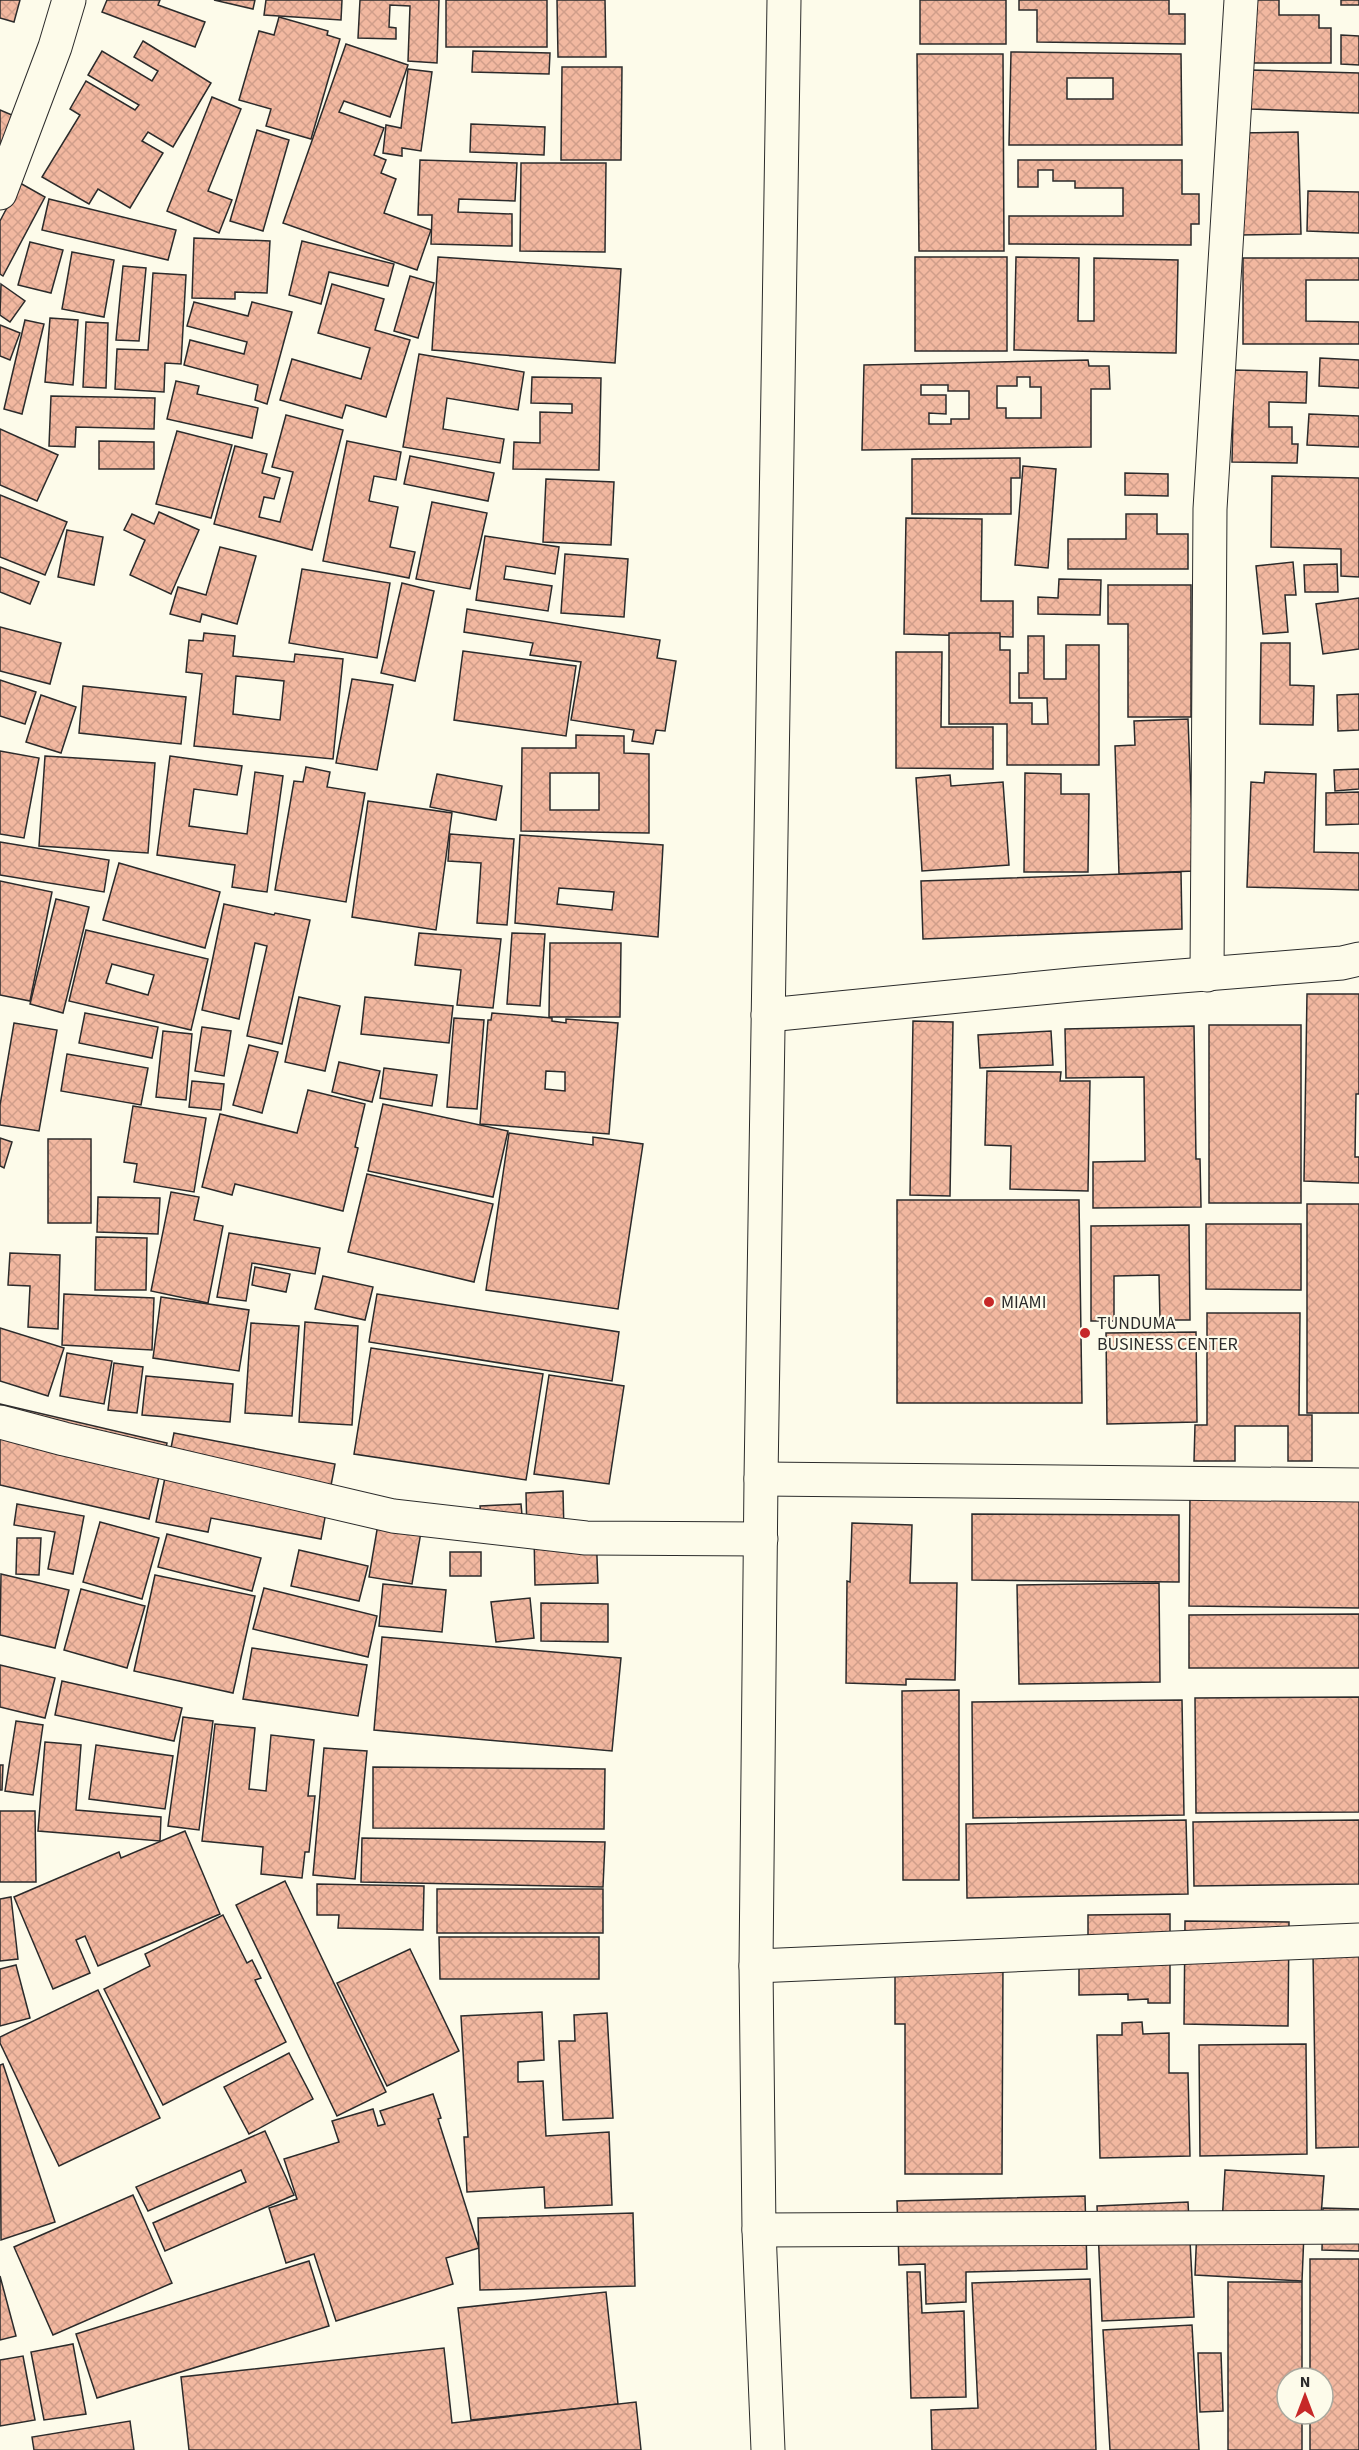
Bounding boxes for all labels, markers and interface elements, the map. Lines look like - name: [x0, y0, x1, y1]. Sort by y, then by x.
- place label: MIAMI: [1001, 1290, 1046, 1315]
- marker: MIAMI: [982, 1295, 996, 1309]
- place label: TUNDUMA BUSINESS CENTER: [1097, 1311, 1238, 1357]
- marker: TUNDUMA BUSINESS CENTER: [1078, 1326, 1092, 1340]
- north arrow: [1275, 2366, 1335, 2426]
- text: N: [1300, 2371, 1310, 2393]

